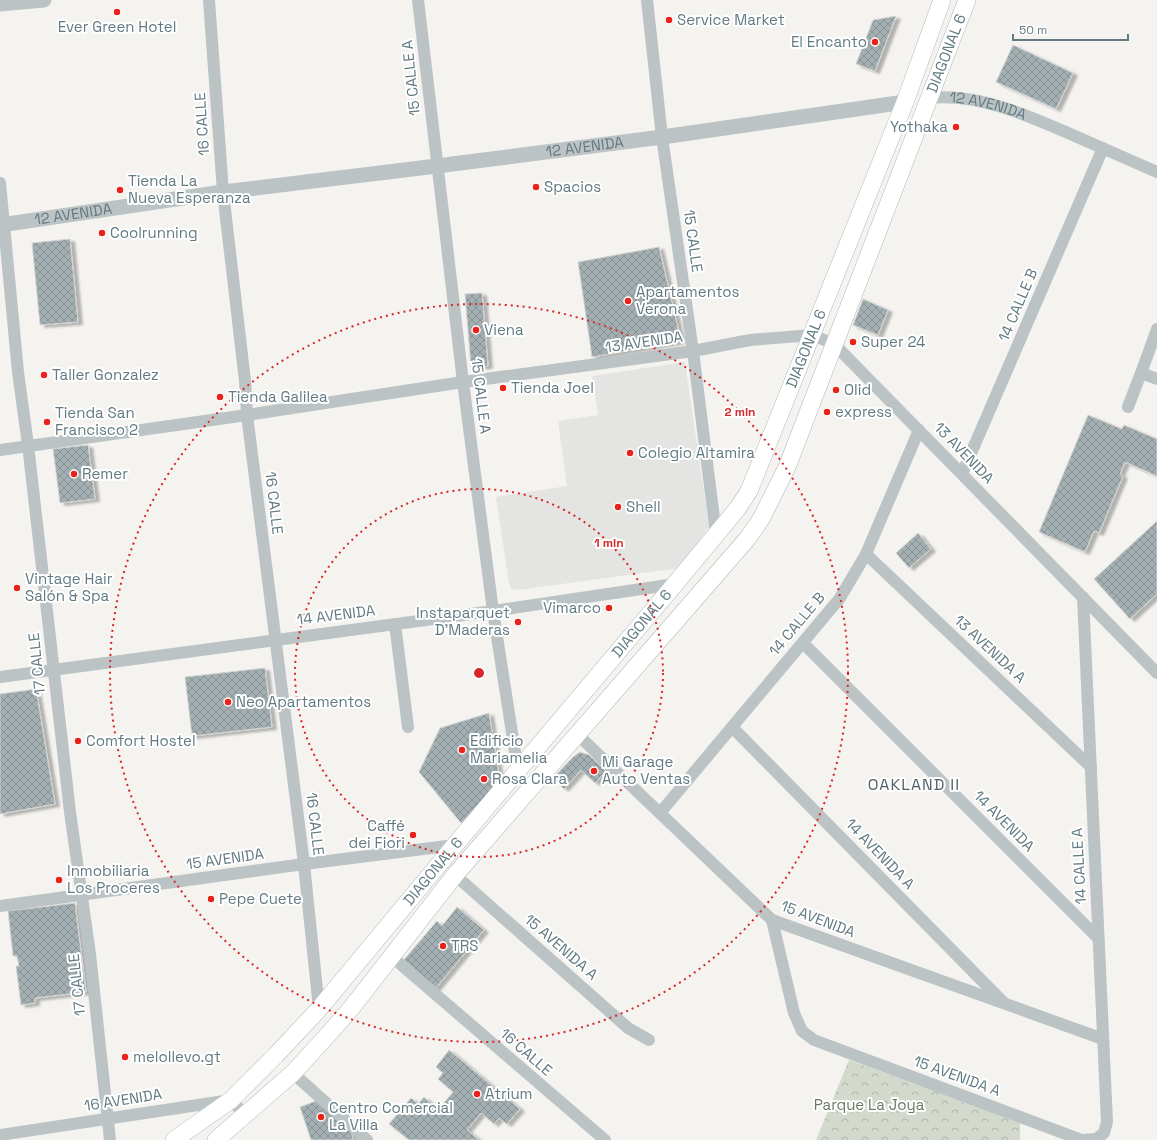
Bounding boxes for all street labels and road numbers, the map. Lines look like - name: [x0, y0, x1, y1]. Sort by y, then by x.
- street label: DIAGONAL 6: [922, 11, 970, 95]
- street label: 15 CALLE A: [397, 39, 424, 117]
- street label: 12 AVENIDA: [949, 87, 1030, 124]
- street label: 16 CALLE: [190, 92, 213, 156]
- street label: 12 AVENIDA: [545, 132, 625, 161]
- street label: 12 AVENIDA: [33, 198, 114, 229]
- street label: 15 CALLE: [680, 208, 707, 273]
- street label: 14 CALLE B: [994, 266, 1041, 344]
- street label: DIAGONAL 6: [781, 306, 830, 391]
- street label: 13 AVENIDA: [604, 327, 685, 356]
- street label: 15 CALLE A: [467, 357, 496, 435]
- street label: 13 AVENIDA: [930, 418, 999, 488]
- street label: 16 CALLE: [261, 470, 288, 535]
- street label: DIAGONAL 6: [607, 585, 675, 661]
- street label: 14 CALLE B: [765, 588, 829, 659]
- street label: 14 AVENIDA: [296, 600, 377, 629]
- street label: 13 AVENIDA A: [951, 611, 1031, 687]
- street label: 17 CALLE: [24, 632, 49, 696]
- street label: 14 AVENIDA: [970, 786, 1039, 856]
- street label: 16 CALLE: [302, 791, 329, 856]
- street label: 14 AVENIDA A: [842, 814, 919, 894]
- street label: 14 CALLE A: [1067, 827, 1090, 905]
- street label: DIAGONAL 6: [399, 833, 467, 909]
- street label: 15 AVENIDA: [185, 844, 265, 873]
- street label: 15 AVENIDA: [778, 896, 859, 942]
- street label: 15 AVENIDA A: [521, 910, 602, 984]
- street label: 17 CALLE: [64, 953, 89, 1017]
- street label: 16 CALLE: [496, 1024, 556, 1079]
- street label: 15 AVENIDA A: [911, 1051, 1004, 1100]
- street label: 16 AVENIDA: [83, 1084, 164, 1115]

